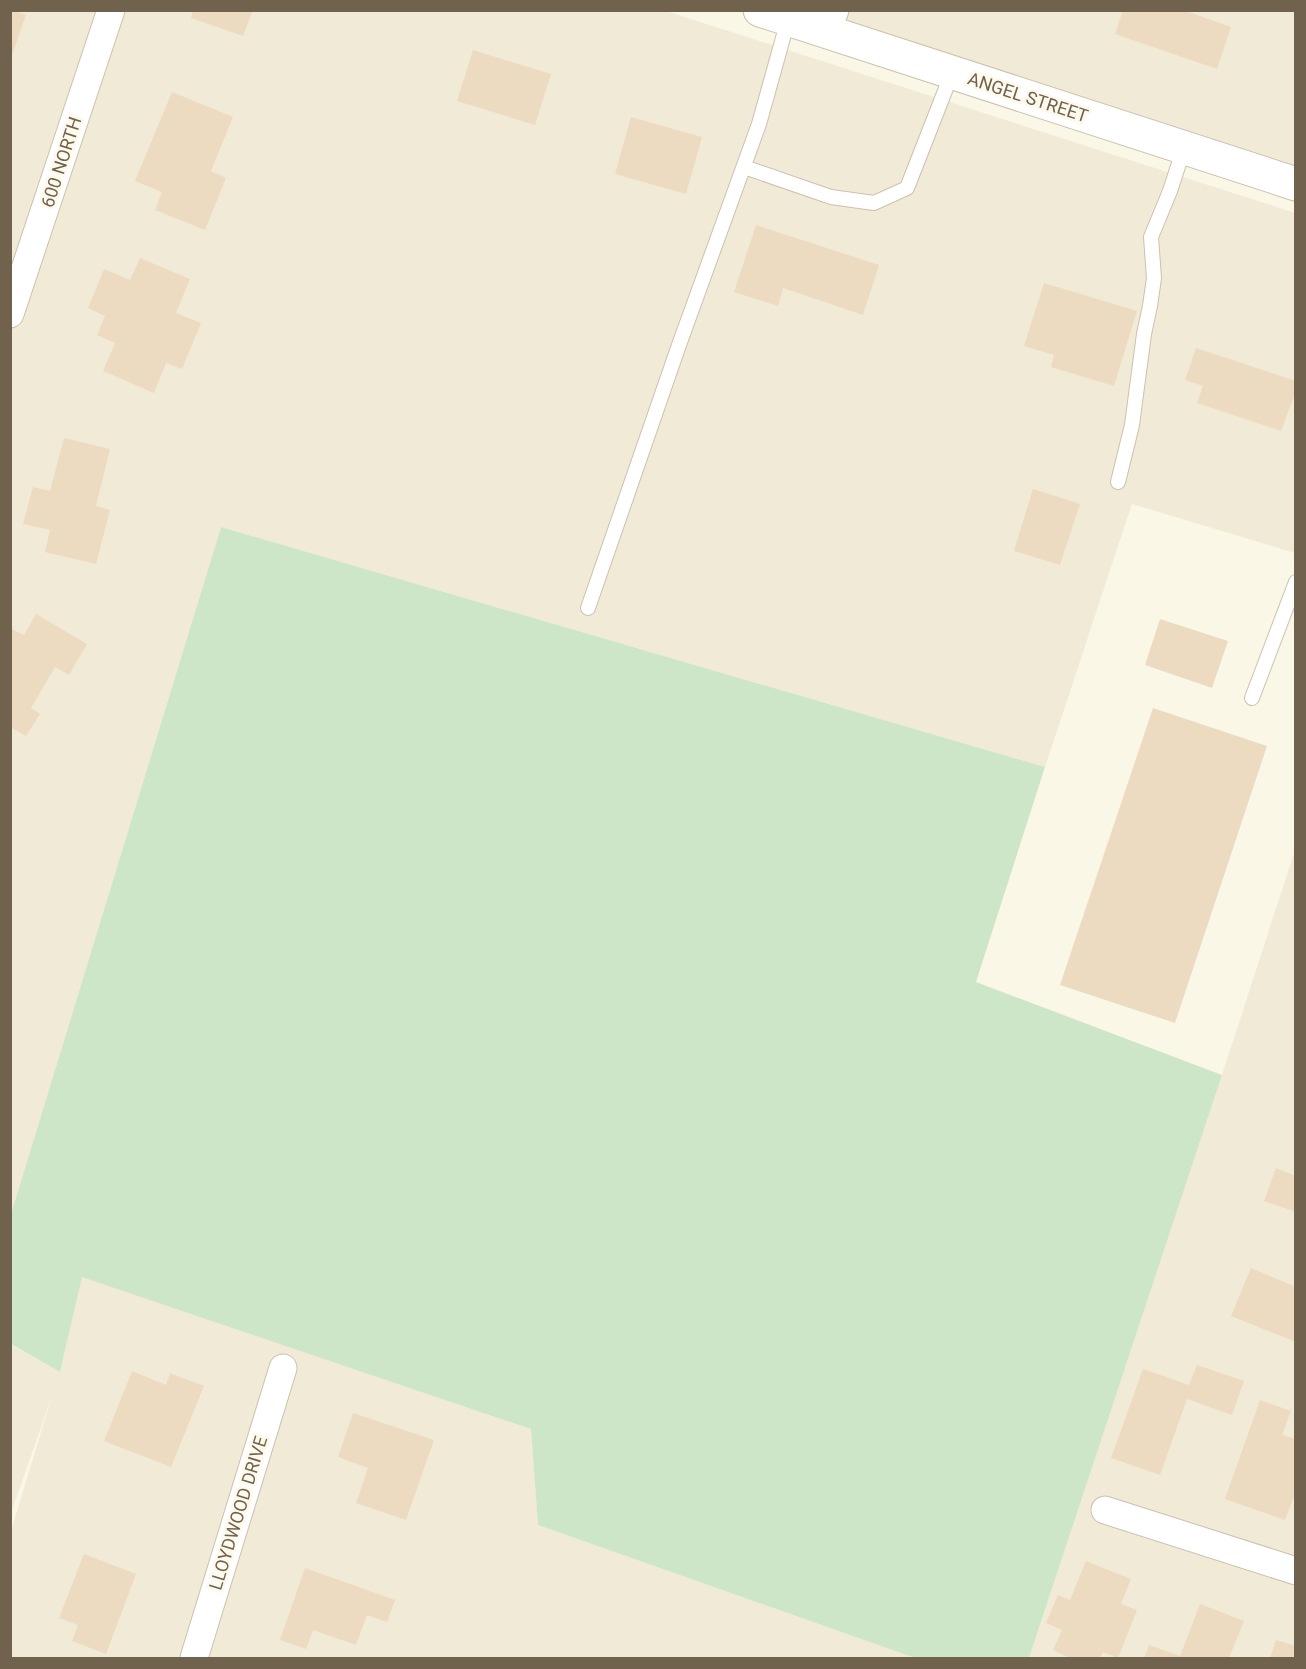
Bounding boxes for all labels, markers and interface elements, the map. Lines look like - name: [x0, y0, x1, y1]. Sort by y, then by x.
- street label: ANGEL STREET: [965, 68, 1091, 126]
- street label: 600 NORTH: [36, 114, 86, 210]
- street label: LLOYDWOOD DRIVE: [205, 1433, 271, 1593]

